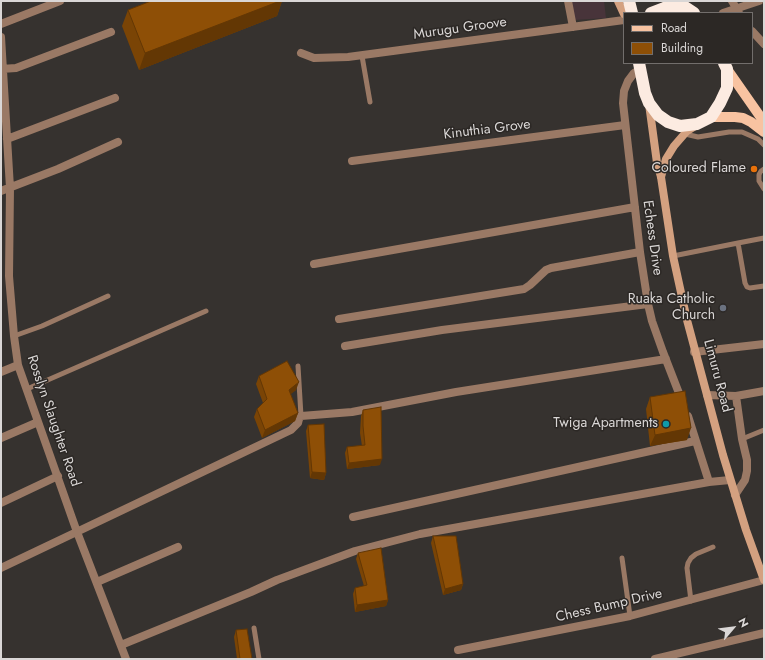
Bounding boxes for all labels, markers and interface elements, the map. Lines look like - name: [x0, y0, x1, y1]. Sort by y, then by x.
- legend: [623, 12, 753, 64]
- street label: Murugu Groove: [412, 14, 508, 44]
- text: Road: [661, 19, 687, 37]
- text: Building: [661, 39, 703, 57]
- street label: Kinuthia Grove: [443, 116, 531, 144]
- place label: Coloured Flame: [651, 161, 746, 177]
- marker: Coloured Flame: [749, 164, 759, 174]
- street label: Echess Drive: [638, 199, 666, 277]
- place label: Ruaka Catholic Church: [628, 292, 715, 324]
- marker: Ruaka Catholic Church: [718, 303, 728, 313]
- street label: Limuru Road: [699, 338, 735, 414]
- street label: Rosslyn Slaughter Road: [23, 353, 83, 489]
- place label: Twiga Apartments: [553, 416, 658, 432]
- marker: Twiga Apartments: [661, 419, 671, 429]
- street label: Chess Bump Drive: [554, 586, 664, 626]
- north arrow: [713, 608, 753, 648]
- text: N: [734, 615, 753, 630]

